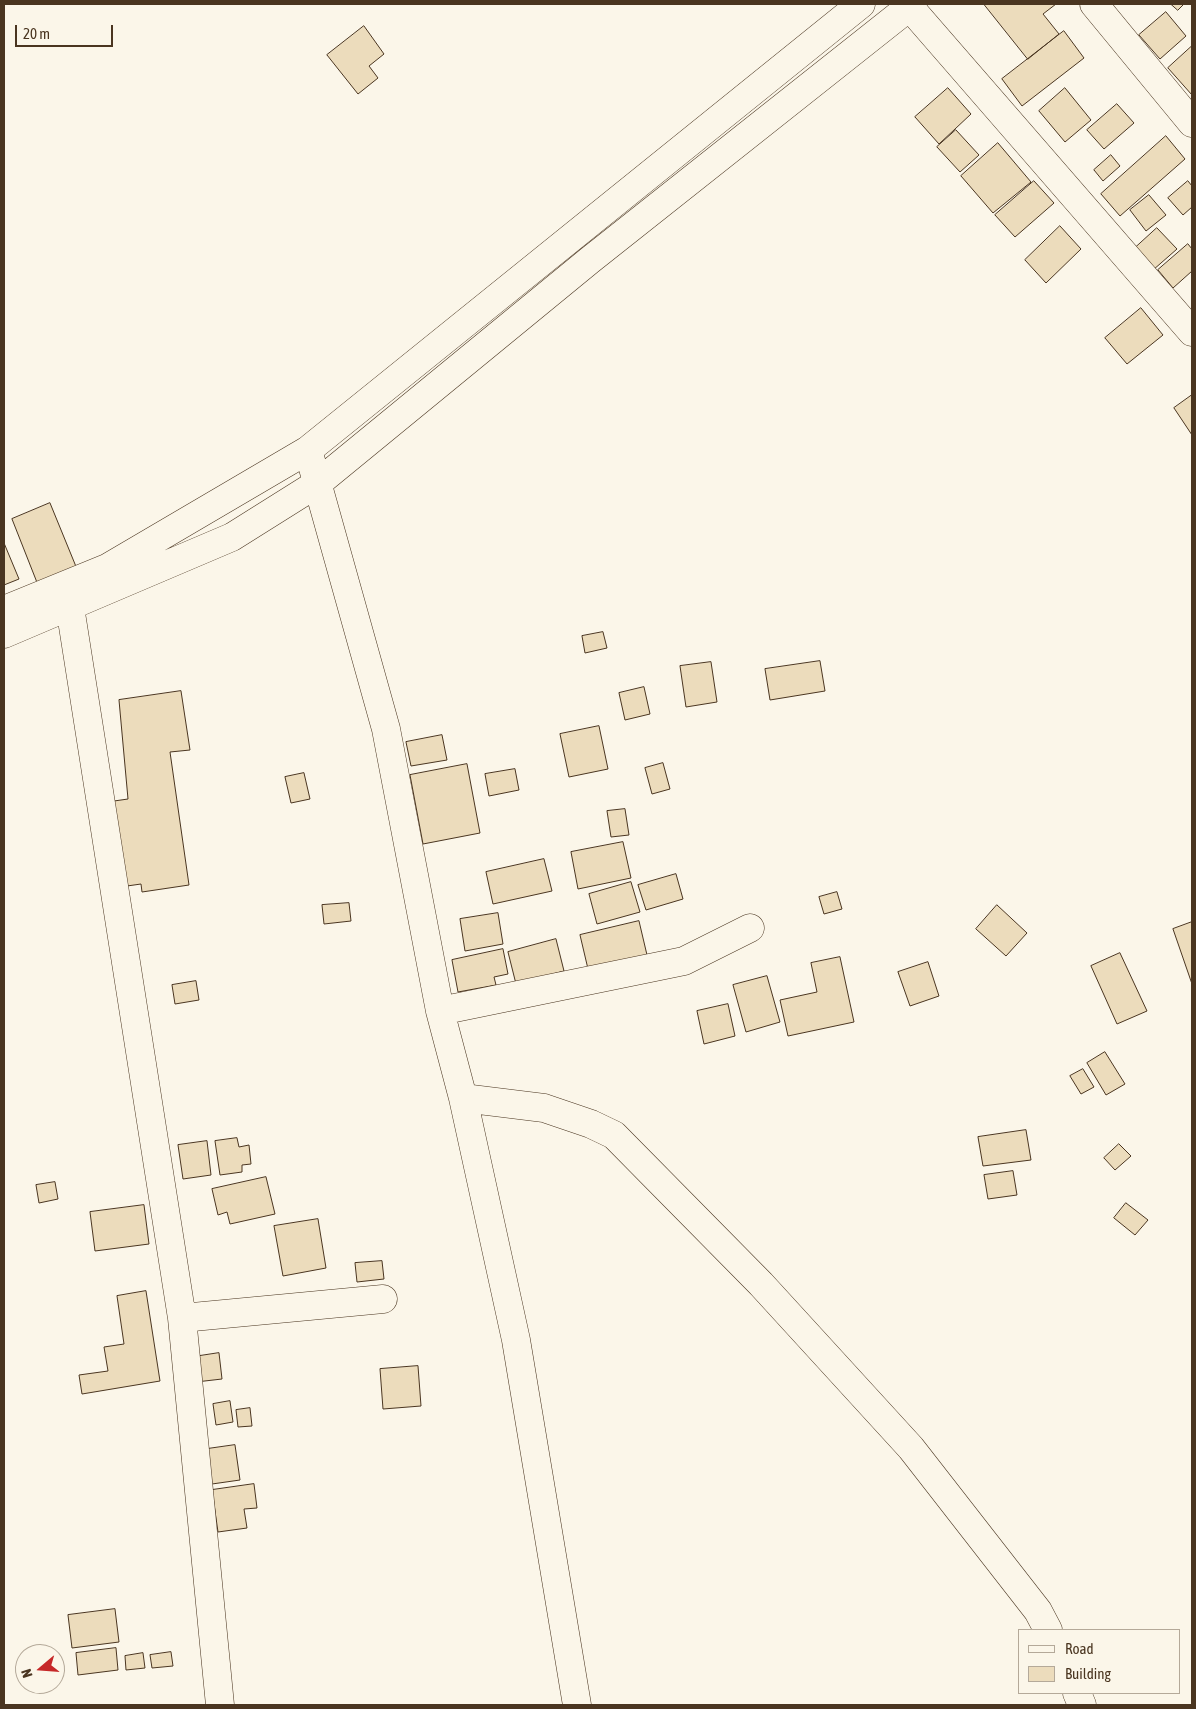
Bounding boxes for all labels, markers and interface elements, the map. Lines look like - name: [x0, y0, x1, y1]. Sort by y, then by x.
- scale bar: [18, 15, 115, 47]
- text: 20 m: [23, 25, 50, 42]
- legend: [1018, 1629, 1181, 1694]
- text: Road: [1065, 1640, 1094, 1657]
- north arrow: [15, 1644, 65, 1694]
- text: Building: [1065, 1665, 1111, 1682]
- text: N: [18, 1667, 36, 1680]

